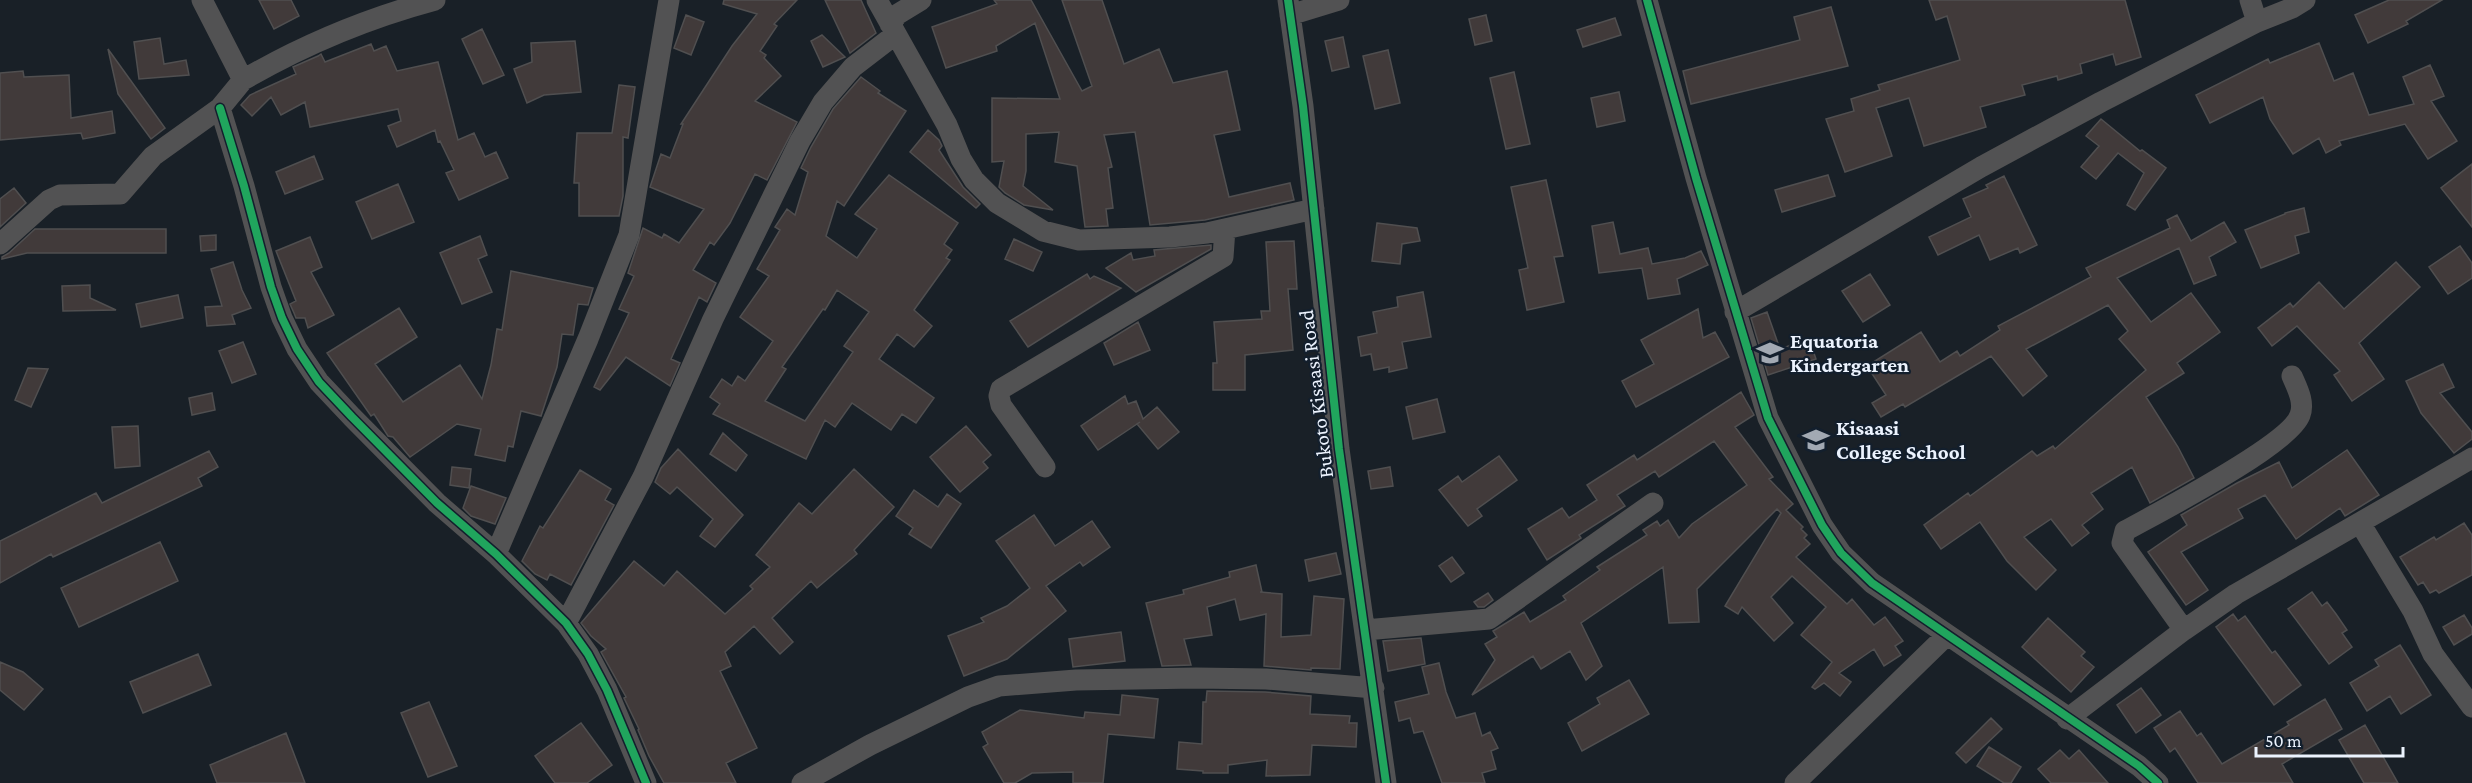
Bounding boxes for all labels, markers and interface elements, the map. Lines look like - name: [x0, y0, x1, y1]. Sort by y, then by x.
- street label: Bukoto Kisaasi Road: [1294, 308, 1338, 480]
- place label: Equatoria Kindergarten: [1790, 329, 1909, 377]
- school or university icon: Equatoria Kindergarten: [1755, 338, 1785, 368]
- place label: Kisaasi College School: [1836, 416, 1966, 464]
- school or university icon: Kisaasi College School: [1801, 425, 1831, 455]
- scale bar: [2256, 720, 2403, 758]
- text: 50 m: [2265, 731, 2302, 751]

